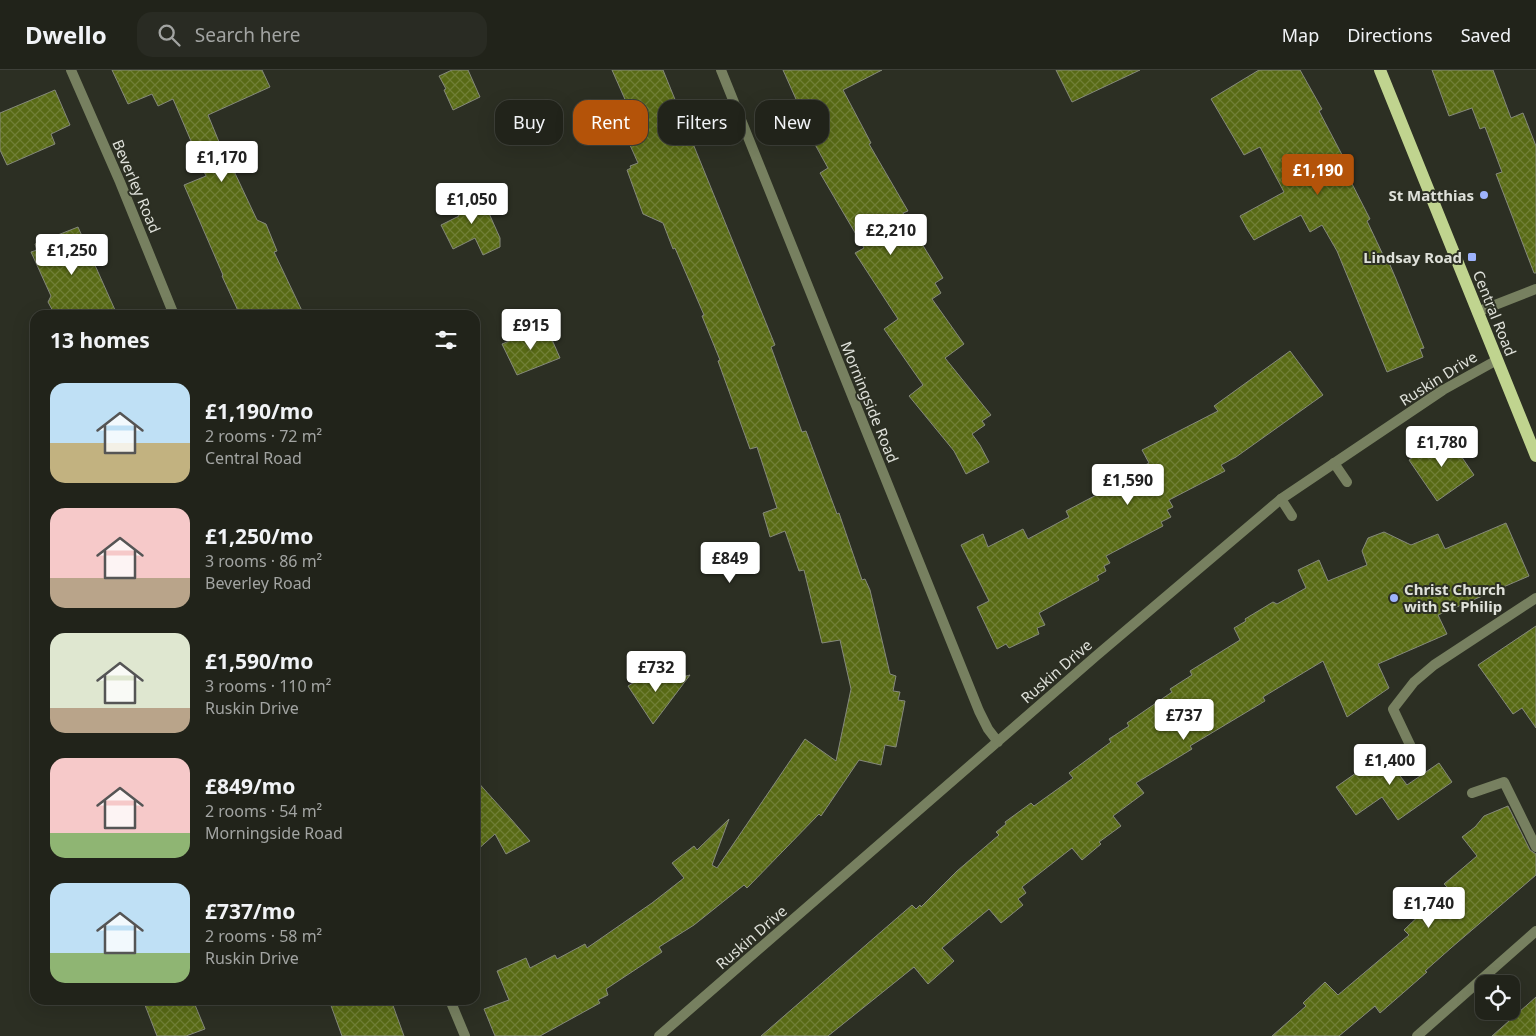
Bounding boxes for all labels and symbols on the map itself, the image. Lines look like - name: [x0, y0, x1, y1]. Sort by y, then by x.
- street label: Beverley Road: [108, 136, 166, 236]
- pin: £1,170: [181, 140, 263, 183]
- pin: £1,190: [1277, 154, 1359, 196]
- pin: £1,050: [431, 182, 513, 225]
- place label: St Matthias: [1388, 185, 1474, 205]
- marker: St Matthias: [1478, 189, 1490, 201]
- pin: £2,210: [850, 214, 932, 256]
- pin: £1,250: [31, 234, 113, 276]
- place label: Lindsay Road: [1363, 247, 1462, 267]
- marker: Lindsay Road: [1466, 251, 1478, 263]
- street label: Central Road: [1469, 267, 1521, 359]
- pin: £915: [501, 308, 561, 351]
- street label: Morningside Road: [837, 338, 903, 466]
- street label: Ruskin Drive: [1395, 346, 1481, 410]
- pin: £1,780: [1401, 426, 1483, 468]
- pin: £1,590: [1087, 464, 1169, 506]
- pin: £849: [700, 542, 760, 584]
- place label: Christ Church with St Philip: [1404, 579, 1506, 616]
- marker: Christ Church with St Philip: [1388, 592, 1400, 604]
- street label: Ruskin Drive: [1016, 635, 1096, 707]
- pin: £732: [626, 650, 686, 693]
- pin: £737: [1154, 698, 1214, 741]
- pin: £1,400: [1349, 744, 1431, 786]
- pin: £1,740: [1388, 886, 1470, 929]
- street label: Ruskin Drive: [711, 901, 791, 973]

